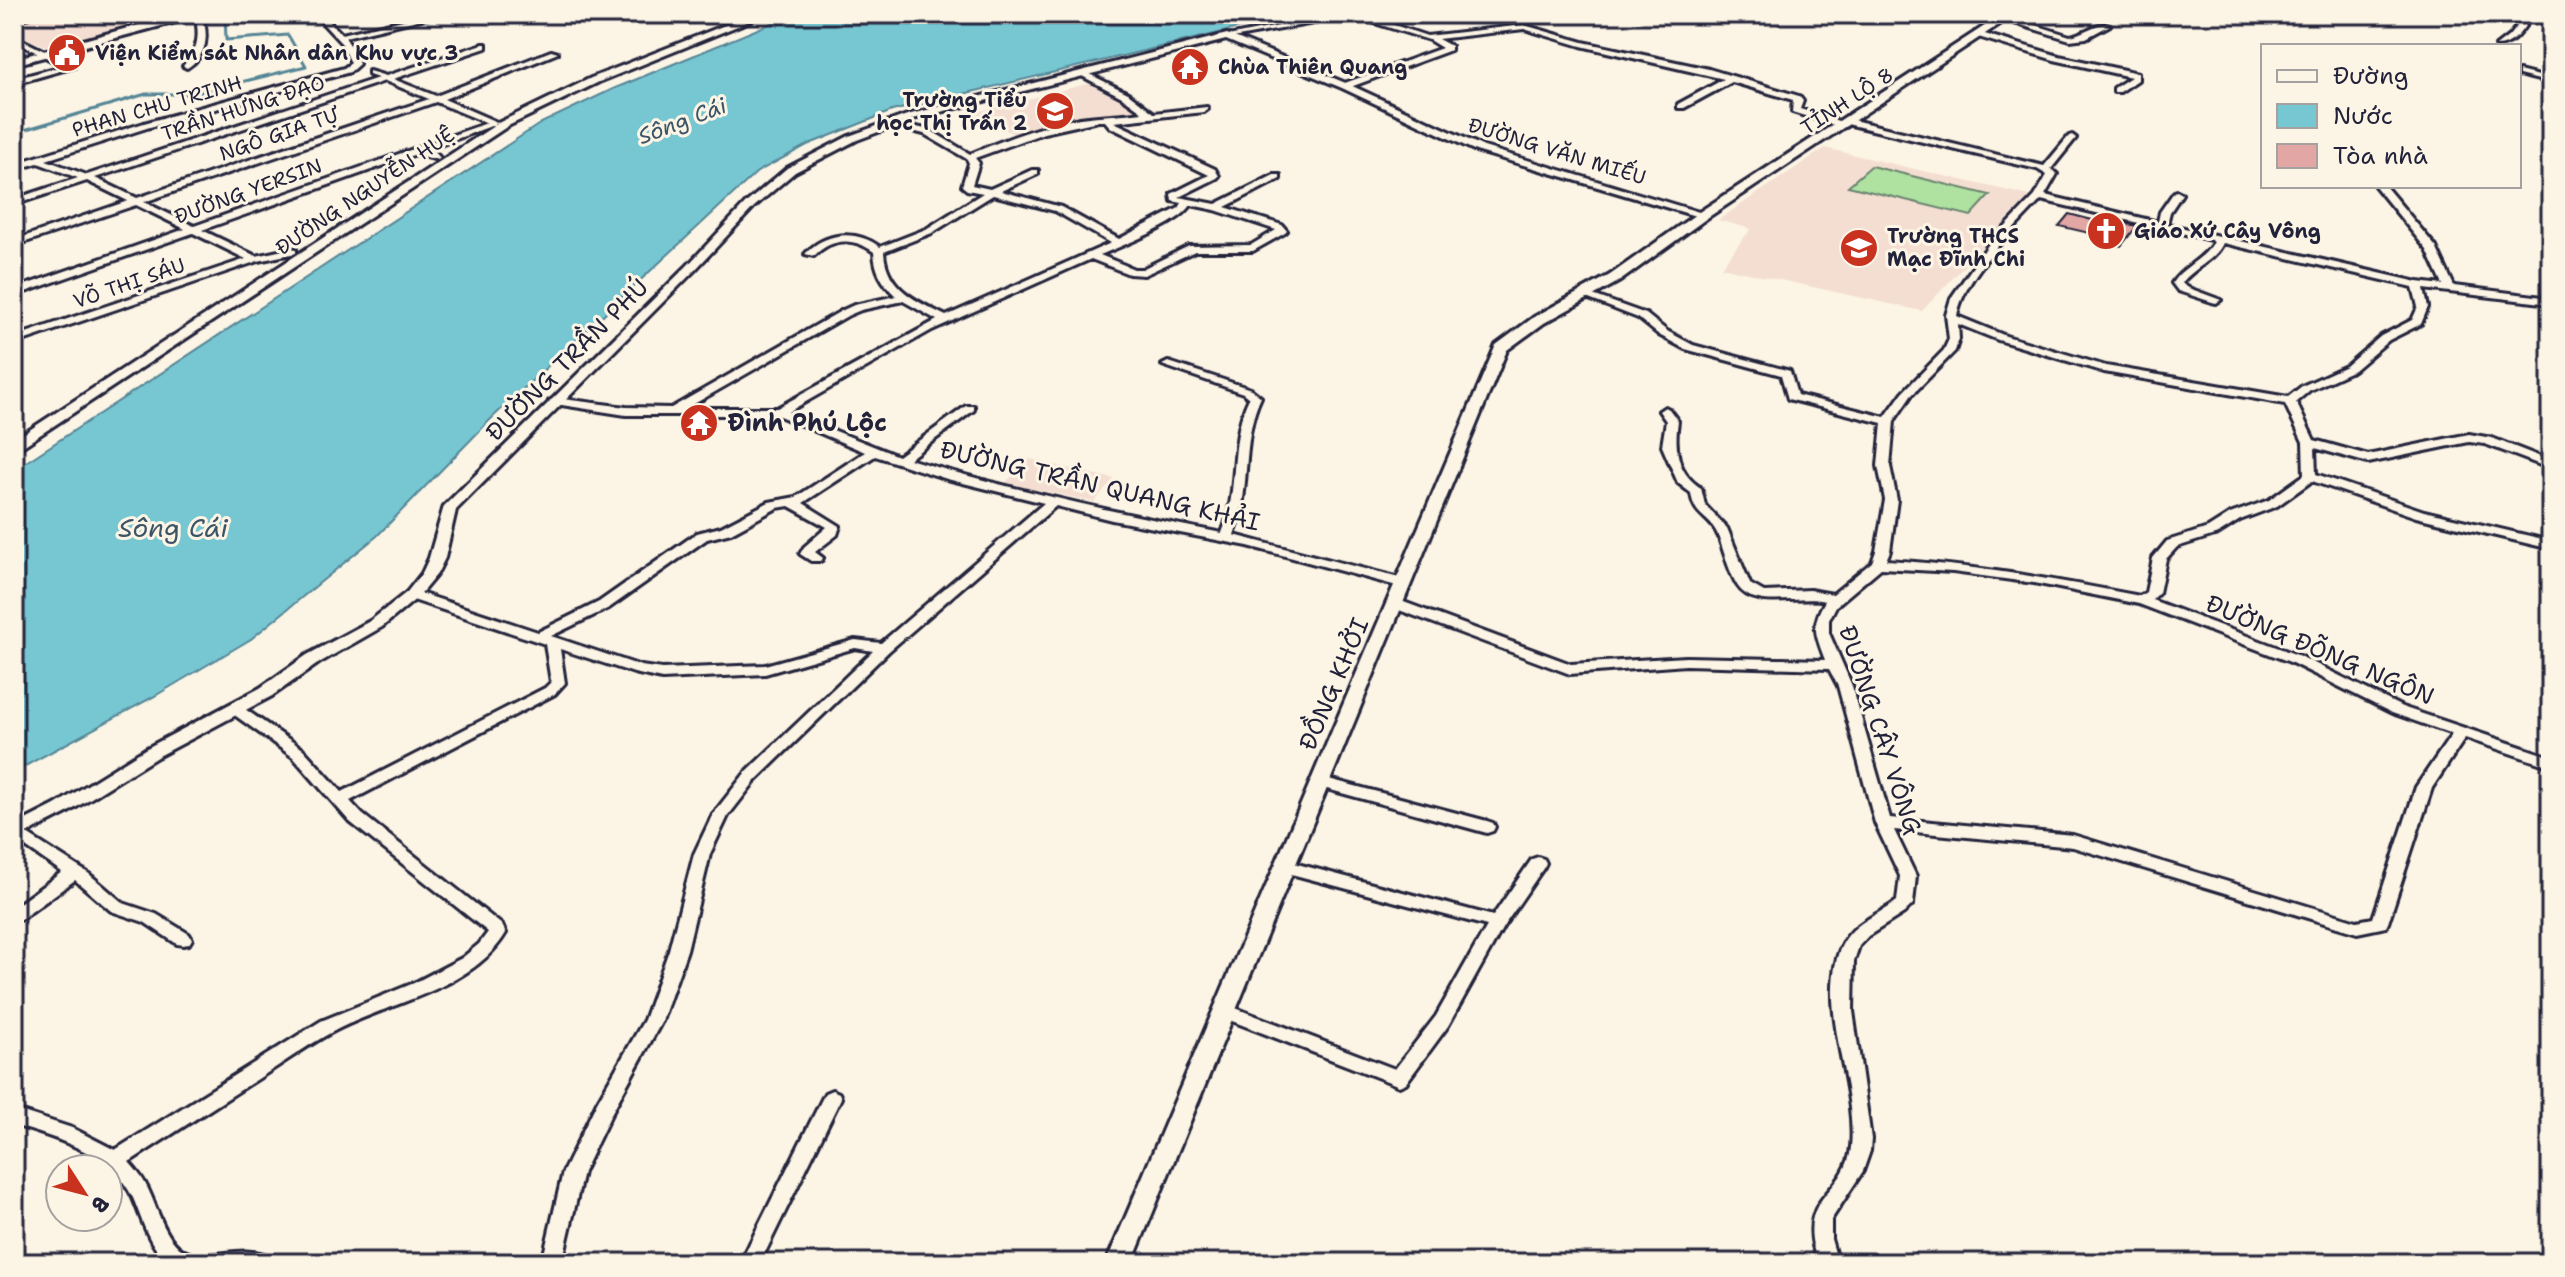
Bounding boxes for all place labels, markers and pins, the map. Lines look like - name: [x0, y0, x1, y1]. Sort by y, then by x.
- public building icon: Viện Kiểm sát Nhân dân Khu vực 3: [46, 32, 88, 74]
- place label: Viện Kiểm sát Nhân dân Khu vực 3: [95, 40, 458, 66]
- temple icon: Chùa Thiên Quang: [1169, 46, 1211, 88]
- place label: Chùa Thiên Quang: [1218, 54, 1407, 80]
- place label: Trường Tiểu học Thị Trấn 2: [876, 87, 1027, 136]
- school or university icon: Trường Tiểu học Thị Trấn 2: [1034, 90, 1076, 132]
- church icon: Giáo Xứ Cây Vông: [2085, 210, 2127, 252]
- place label: Giáo Xứ Cây Vông: [2134, 218, 2321, 244]
- place label: Trường THCS Mạc Đĩnh Chi: [1887, 223, 2025, 272]
- school or university icon: Trường THCS Mạc Đĩnh Chi: [1838, 227, 1880, 269]
- temple icon: Đình Phú Lộc: [678, 402, 720, 444]
- place label: Đình Phú Lộc: [727, 407, 887, 439]

